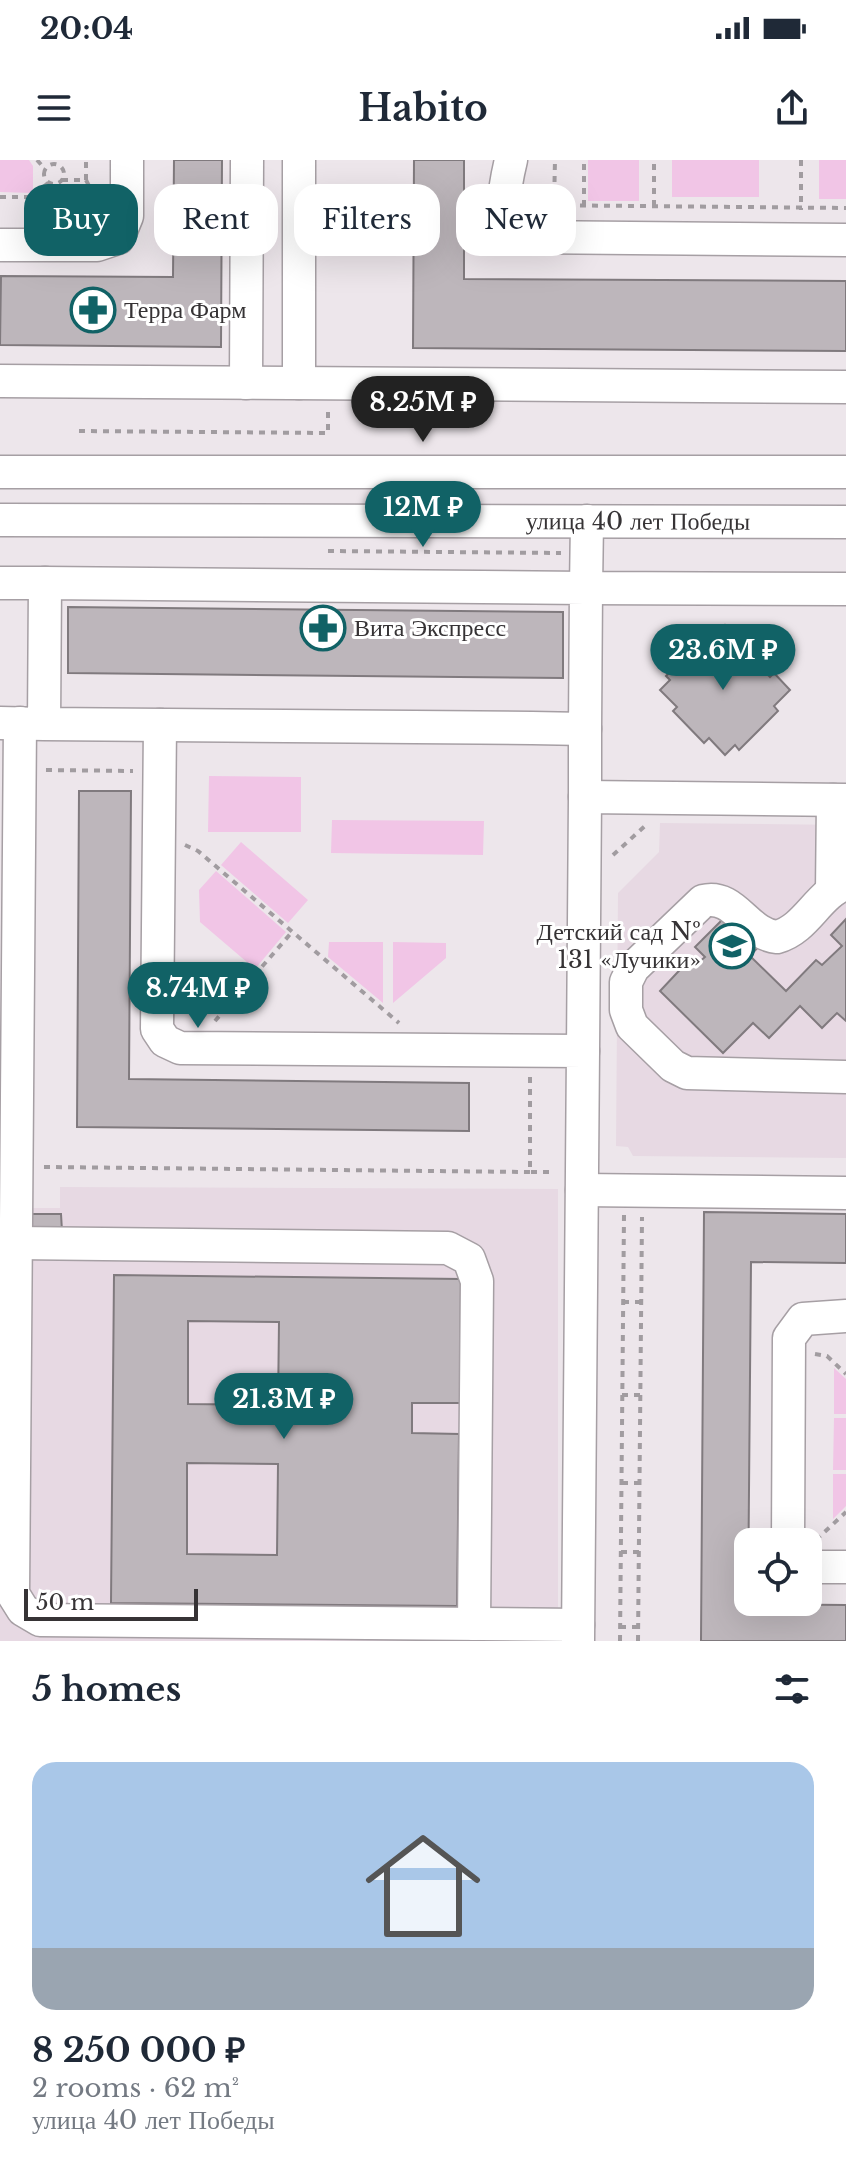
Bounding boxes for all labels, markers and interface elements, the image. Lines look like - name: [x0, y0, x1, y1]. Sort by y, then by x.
- text: 20:04: [40, 10, 133, 47]
- icon: menu: [32, 86, 76, 130]
- text: Habito: [358, 86, 488, 131]
- icon: share: [770, 86, 814, 130]
- chip: Buy: [24, 184, 138, 256]
- chip: Rent: [154, 184, 278, 256]
- chip: Filters: [294, 184, 440, 256]
- chip: New: [456, 184, 576, 256]
- pharmacy icon: Терра Фарм: [69, 286, 117, 334]
- place label: Терра Фарм: [124, 295, 246, 324]
- pin: 8.25M ₽: [349, 376, 497, 444]
- text: 8.25M ₽: [369, 386, 477, 418]
- pin: 12M ₽: [367, 481, 479, 549]
- text: 12M ₽: [383, 491, 463, 523]
- street label: улица 40 лет Победы: [526, 506, 750, 536]
- pharmacy icon: Вита Экспресс: [299, 604, 347, 652]
- place label: Вита Экспресс: [354, 613, 506, 642]
- pin: 23.6M ₽: [649, 624, 797, 692]
- text: 23.6M ₽: [668, 634, 778, 666]
- place label: Детский сад № 131 «Лучики»: [536, 917, 701, 974]
- school or university icon: Детский сад № 131 «Лучики»: [708, 922, 756, 970]
- pin: 8.74M ₽: [124, 962, 272, 1030]
- text: 8.74M ₽: [146, 972, 250, 1004]
- pin: 21.3M ₽: [210, 1373, 358, 1441]
- text: 21.3M ₽: [232, 1383, 336, 1415]
- map controls: [734, 1528, 822, 1616]
- button: locate: [734, 1528, 822, 1616]
- scale bar: [24, 1585, 198, 1621]
- text: 50 m: [36, 1589, 94, 1616]
- icon: filters: [770, 1667, 814, 1711]
- text: 5 homes: [32, 1668, 181, 1710]
- icon: home: [351, 1814, 495, 1958]
- text: 8 250 000 ₽: [32, 2029, 246, 2071]
- text: 2 rooms · 62 m²: [32, 2072, 239, 2104]
- text: улица 40 лет Победы: [32, 2104, 275, 2136]

